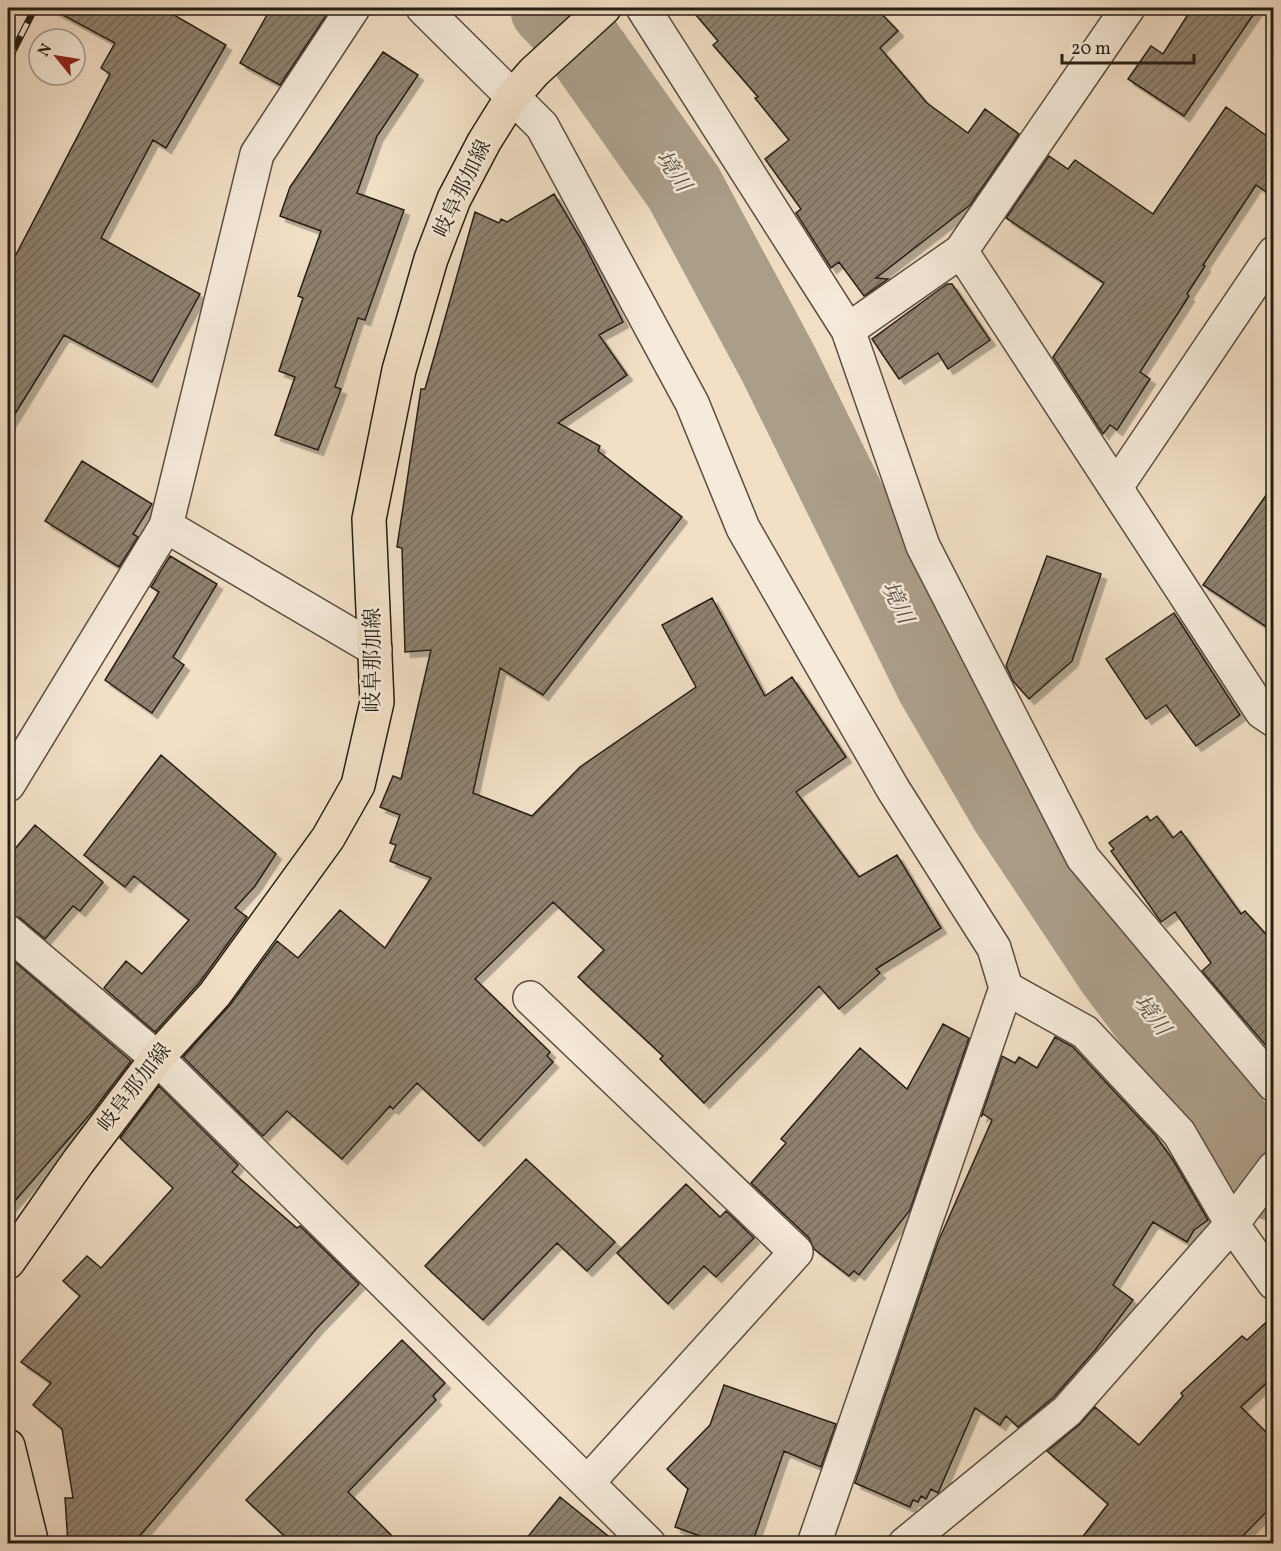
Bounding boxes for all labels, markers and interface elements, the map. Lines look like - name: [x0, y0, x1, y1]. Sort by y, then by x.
- north arrow: [27, 27, 87, 87]
- scale bar: [1062, 27, 1194, 65]
- text: 20 m: [1071, 37, 1111, 62]
- text: N: [33, 40, 58, 61]
- street label: 岐阜那加線: [427, 135, 499, 243]
- water label: 境川: [647, 145, 698, 201]
- water label: 境川: [872, 576, 920, 631]
- street label: 岐阜那加線: [359, 608, 388, 713]
- water label: 境川: [1125, 989, 1178, 1044]
- street label: 岐阜那加線: [91, 1038, 179, 1138]

